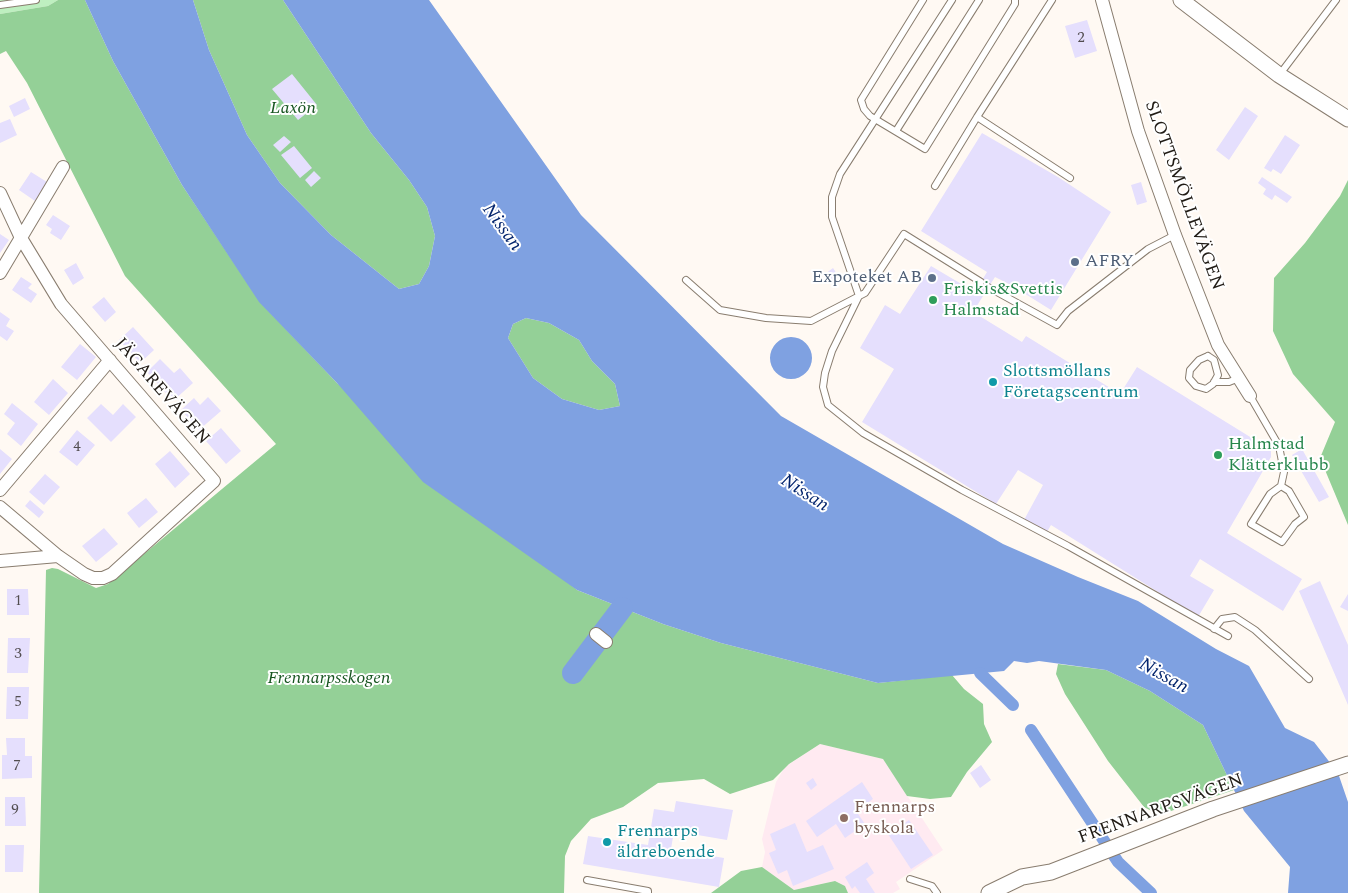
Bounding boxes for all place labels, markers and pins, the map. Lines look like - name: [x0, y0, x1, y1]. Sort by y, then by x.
- place label: AFRY: [1085, 251, 1134, 273]
- marker: AFRY: [1069, 256, 1081, 268]
- place label: Expoteket AB: [812, 267, 922, 289]
- marker: Expoteket AB: [926, 272, 938, 284]
- place label: Friskis&Svettis Halmstad: [943, 279, 1063, 322]
- marker: Friskis&Svettis Halmstad: [927, 294, 939, 306]
- place label: Slottsmöllans Företagscentrum: [1003, 361, 1139, 404]
- marker: Slottsmöllans Företagscentrum: [987, 376, 999, 388]
- place label: Halmstad Klätterklubb: [1228, 434, 1329, 476]
- marker: Halmstad Klätterklubb: [1212, 449, 1224, 461]
- place label: Frennarps byskola: [854, 797, 935, 840]
- marker: Frennarps byskola: [838, 812, 850, 824]
- place label: Frennarps äldreboende: [617, 821, 715, 864]
- marker: Frennarps äldreboende: [601, 836, 613, 848]

